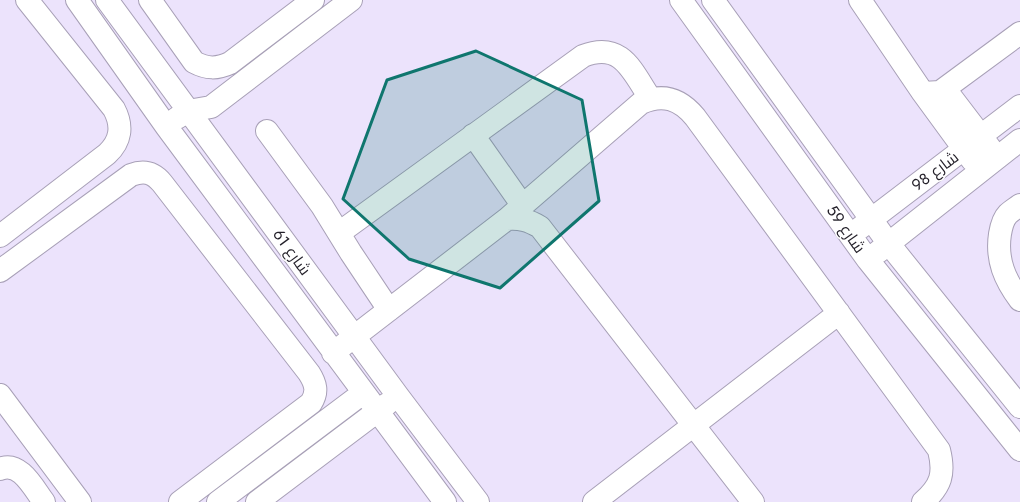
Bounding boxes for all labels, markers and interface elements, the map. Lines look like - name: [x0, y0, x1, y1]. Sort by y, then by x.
- street label: شارع 98: [907, 146, 963, 196]
- street label: شارع 59: [821, 200, 871, 258]
- street label: شارع 61: [267, 224, 317, 280]

